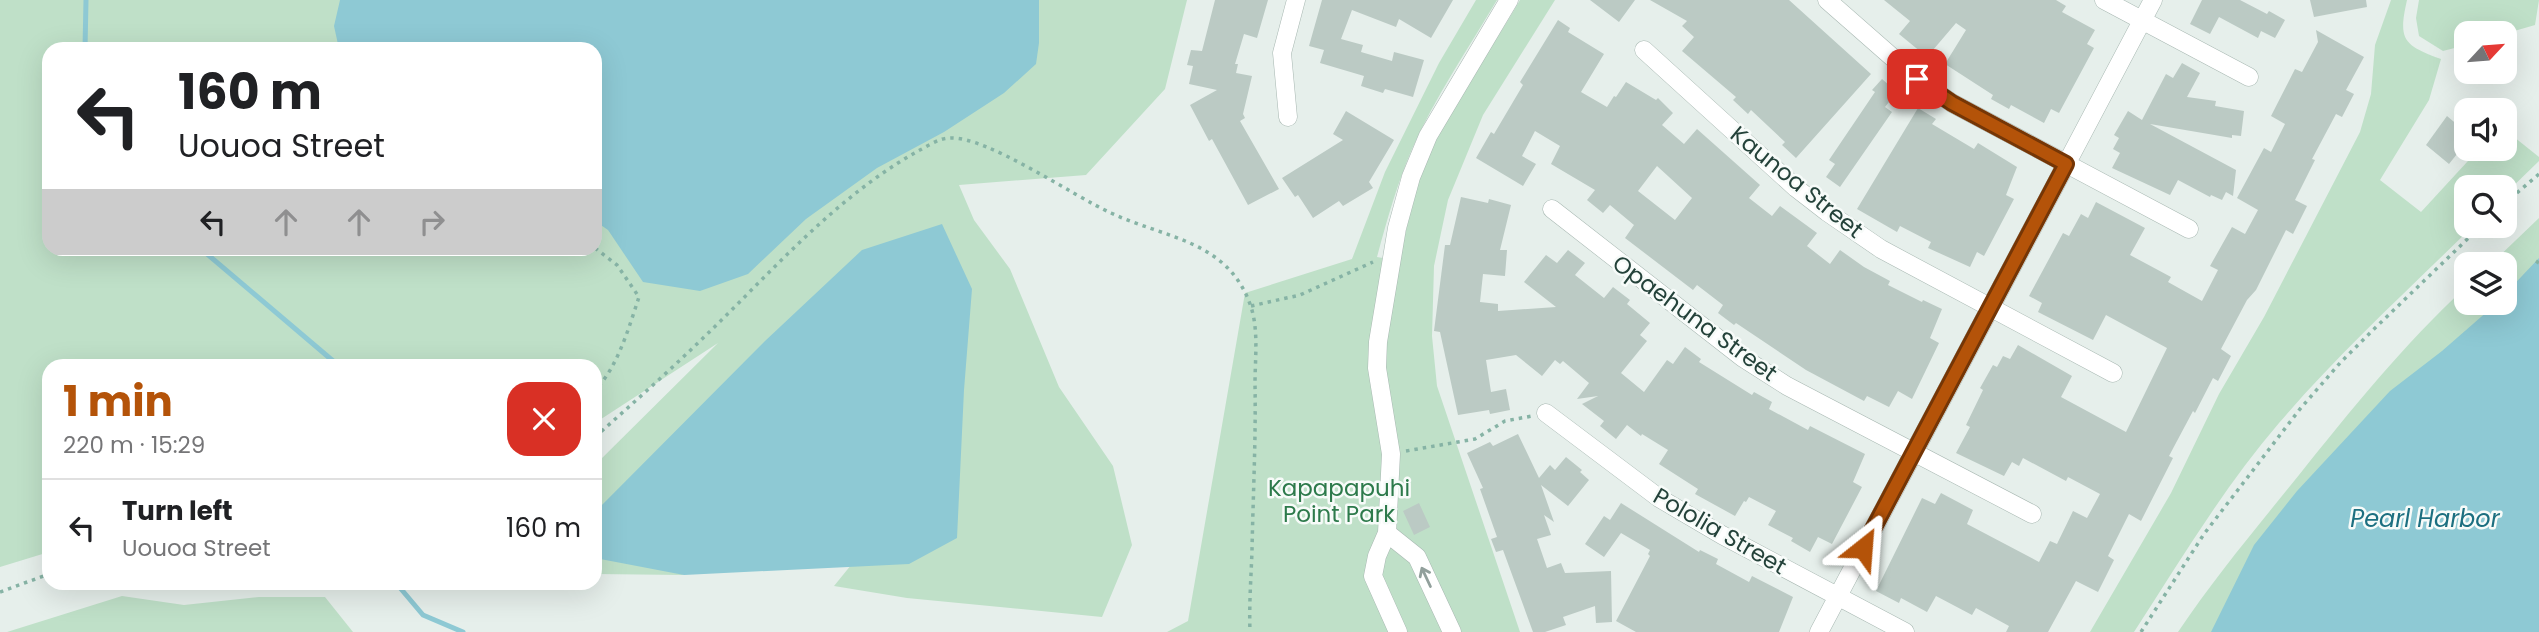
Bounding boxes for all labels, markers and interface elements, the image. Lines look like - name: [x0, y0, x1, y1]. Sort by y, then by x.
- north arrow: [2454, 21, 2516, 84]
- map controls: [2454, 21, 2517, 315]
- pin: [1887, 49, 1947, 109]
- text: 160 m: [178, 58, 322, 126]
- icon: arrive: [1898, 60, 1936, 98]
- icon: left: [63, 70, 154, 161]
- button: sound: [2454, 98, 2517, 161]
- street label: Kaunoa Street: [1724, 118, 1870, 246]
- text: Uouoa Street: [178, 123, 385, 168]
- button: search: [2454, 175, 2517, 238]
- icon: left: [194, 203, 232, 241]
- icon: ahead: [267, 203, 305, 241]
- icon: ahead: [340, 203, 378, 241]
- icon: right: [413, 203, 451, 241]
- street label: Opaehuna Street: [1606, 247, 1784, 389]
- button: layers: [2454, 252, 2517, 315]
- text: 1 min: [63, 372, 173, 431]
- button: close: [507, 382, 581, 456]
- text: 220 m · 15:29: [63, 429, 205, 461]
- park label: Kapapapuhi Point Park: [1268, 472, 1410, 530]
- street label: Pololia Street: [1648, 480, 1792, 582]
- text: Turn left: [122, 493, 233, 529]
- water label: Pearl Harbor: [2350, 502, 2501, 535]
- icon: left: [63, 509, 101, 547]
- text: 160 m: [506, 510, 581, 546]
- position arrow: [1826, 511, 1900, 585]
- text: Uouoa Street: [122, 532, 271, 564]
- one-way arrow: [1419, 567, 1433, 588]

